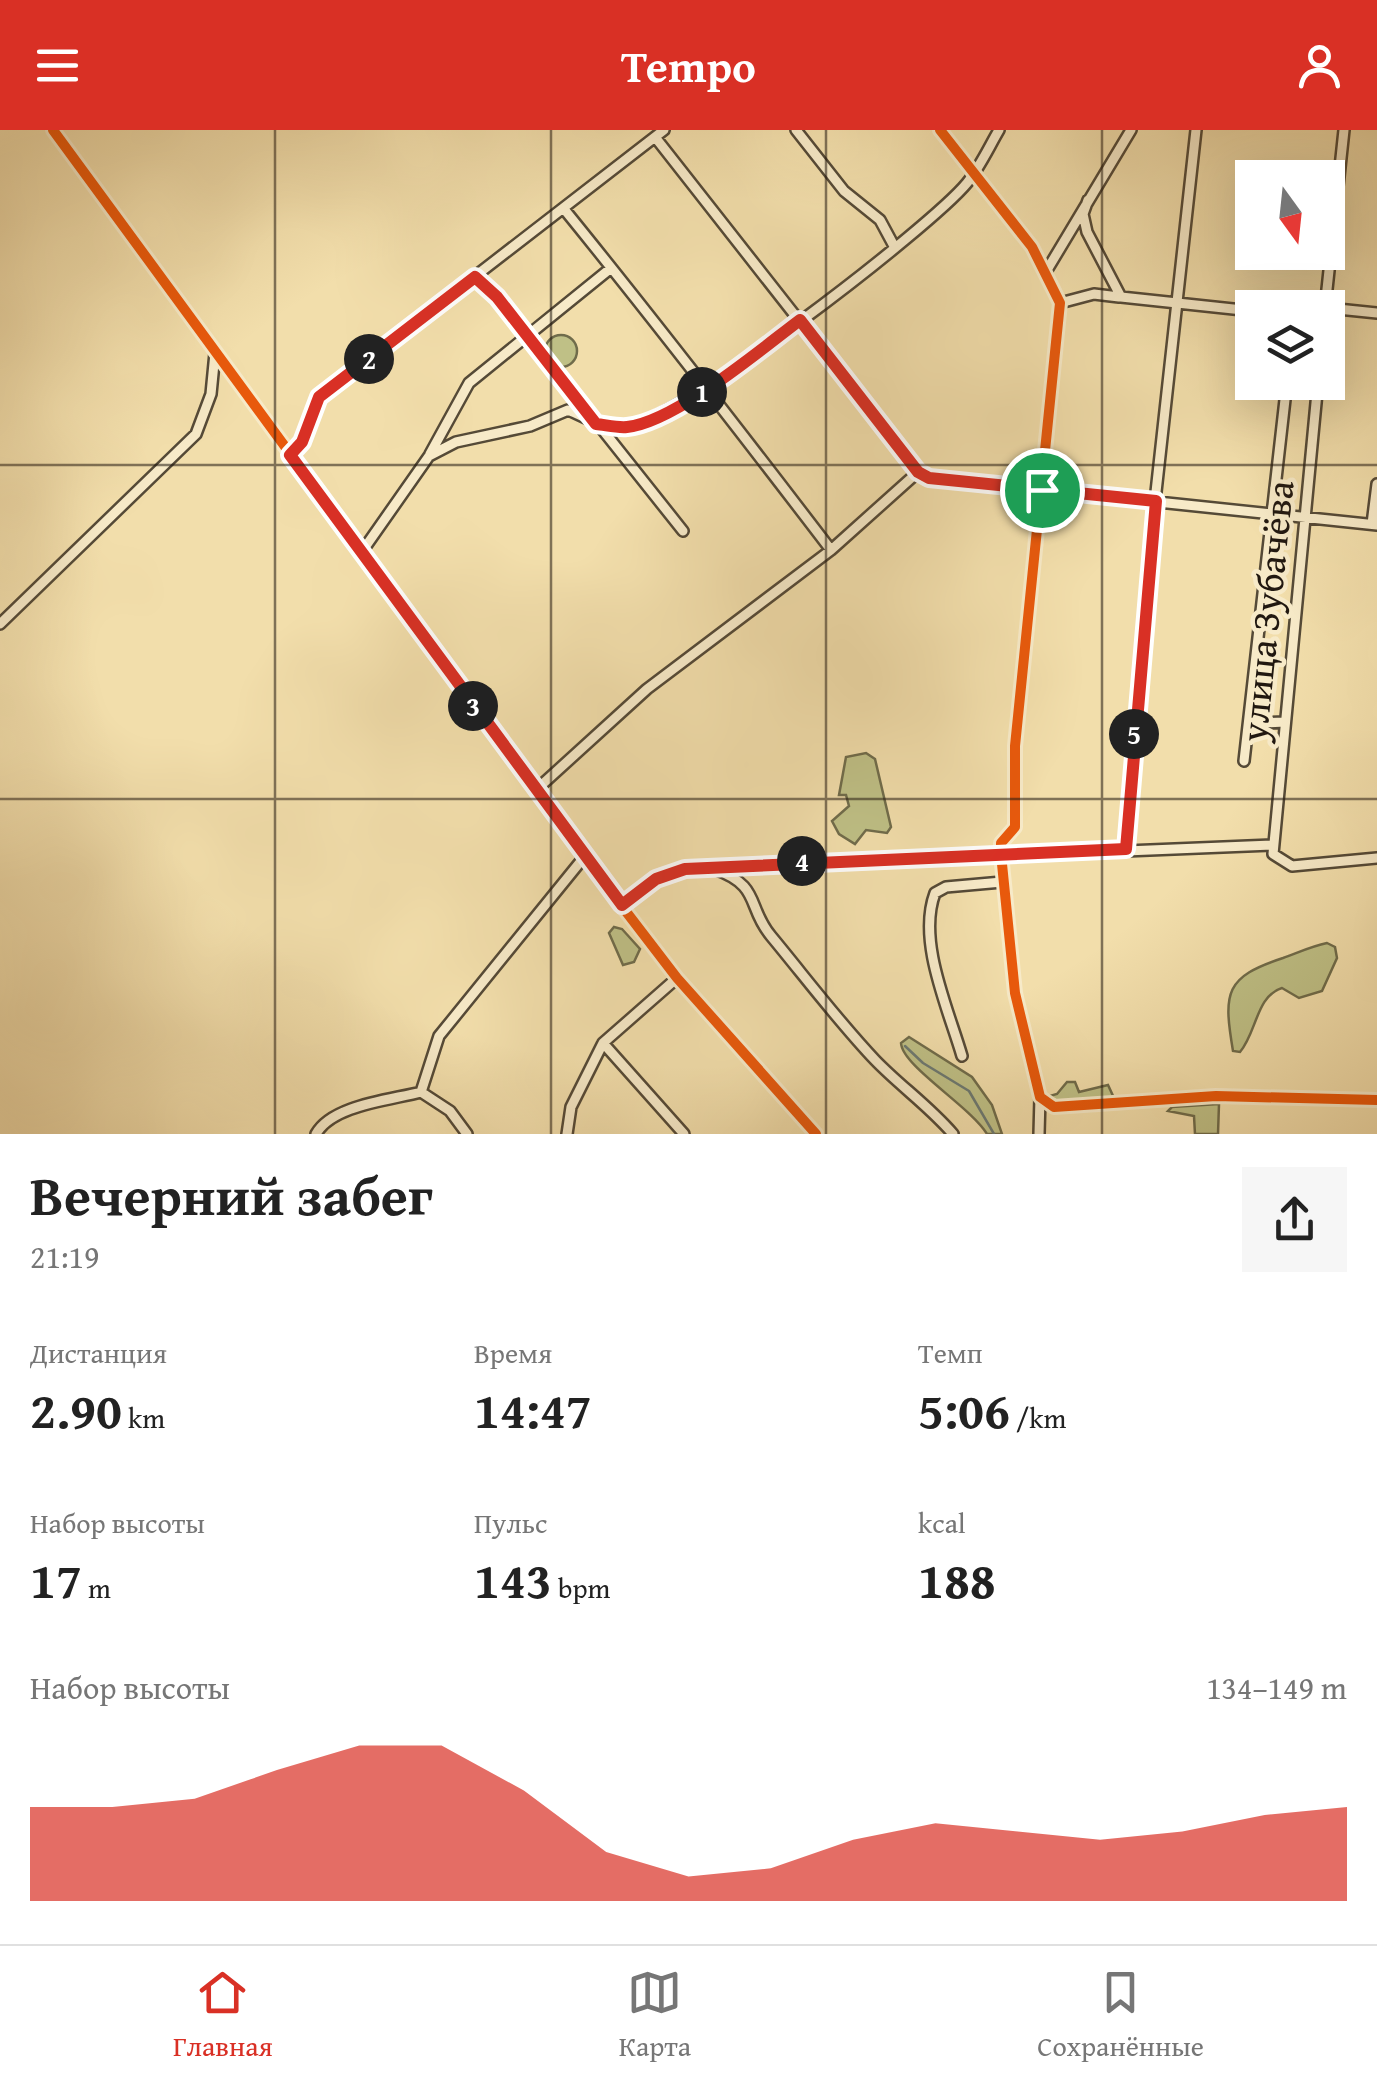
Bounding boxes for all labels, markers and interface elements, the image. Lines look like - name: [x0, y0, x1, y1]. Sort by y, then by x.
- text: Tempo: [621, 33, 756, 98]
- icon: menu: [30, 38, 85, 93]
- icon: person: [1292, 38, 1347, 93]
- north arrow: [1235, 160, 1345, 270]
- map controls: [1235, 160, 1345, 400]
- button: layers: [1235, 290, 1345, 400]
- pin: 2: [344, 334, 394, 384]
- text: 2: [362, 338, 376, 379]
- pin: 1: [677, 367, 727, 417]
- text: 1: [695, 371, 709, 412]
- pin: [1000, 448, 1085, 533]
- icon: arrive: [1015, 463, 1070, 518]
- street label: улица Зубачёва: [1224, 478, 1308, 745]
- pin: 3: [448, 681, 498, 731]
- text: 3: [466, 685, 480, 726]
- pin: 5: [1109, 709, 1159, 759]
- text: 5: [1127, 713, 1141, 754]
- pin: 4: [777, 836, 827, 886]
- text: 4: [795, 840, 809, 881]
- text: Вечерний забег: [30, 1155, 433, 1235]
- button: share: [1242, 1167, 1347, 1272]
- text: 21:19: [30, 1233, 99, 1280]
- text: Дистанция: [30, 1332, 167, 1373]
- text: Время: [474, 1332, 552, 1373]
- text: Темп: [918, 1332, 983, 1373]
- text: 2.90: [30, 1373, 122, 1446]
- text: 14:47: [474, 1373, 592, 1446]
- text: 5:06: [918, 1373, 1010, 1446]
- text: km: [122, 1397, 165, 1438]
- text: /km: [1010, 1397, 1066, 1438]
- text: Набор высоты: [30, 1502, 205, 1543]
- text: Пульс: [474, 1502, 547, 1543]
- text: kcal: [918, 1502, 966, 1543]
- text: 17: [30, 1543, 82, 1616]
- text: 143: [474, 1543, 552, 1616]
- text: 188: [918, 1543, 996, 1616]
- text: m: [82, 1567, 111, 1608]
- text: bpm: [552, 1567, 610, 1608]
- text: Набор высоты: [30, 1664, 230, 1711]
- text: 134–149 m: [1206, 1664, 1347, 1711]
- tab: Главная: [173, 1965, 273, 2066]
- tab: Карта: [619, 1965, 691, 2066]
- tab: Сохранённые: [1037, 1965, 1204, 2066]

